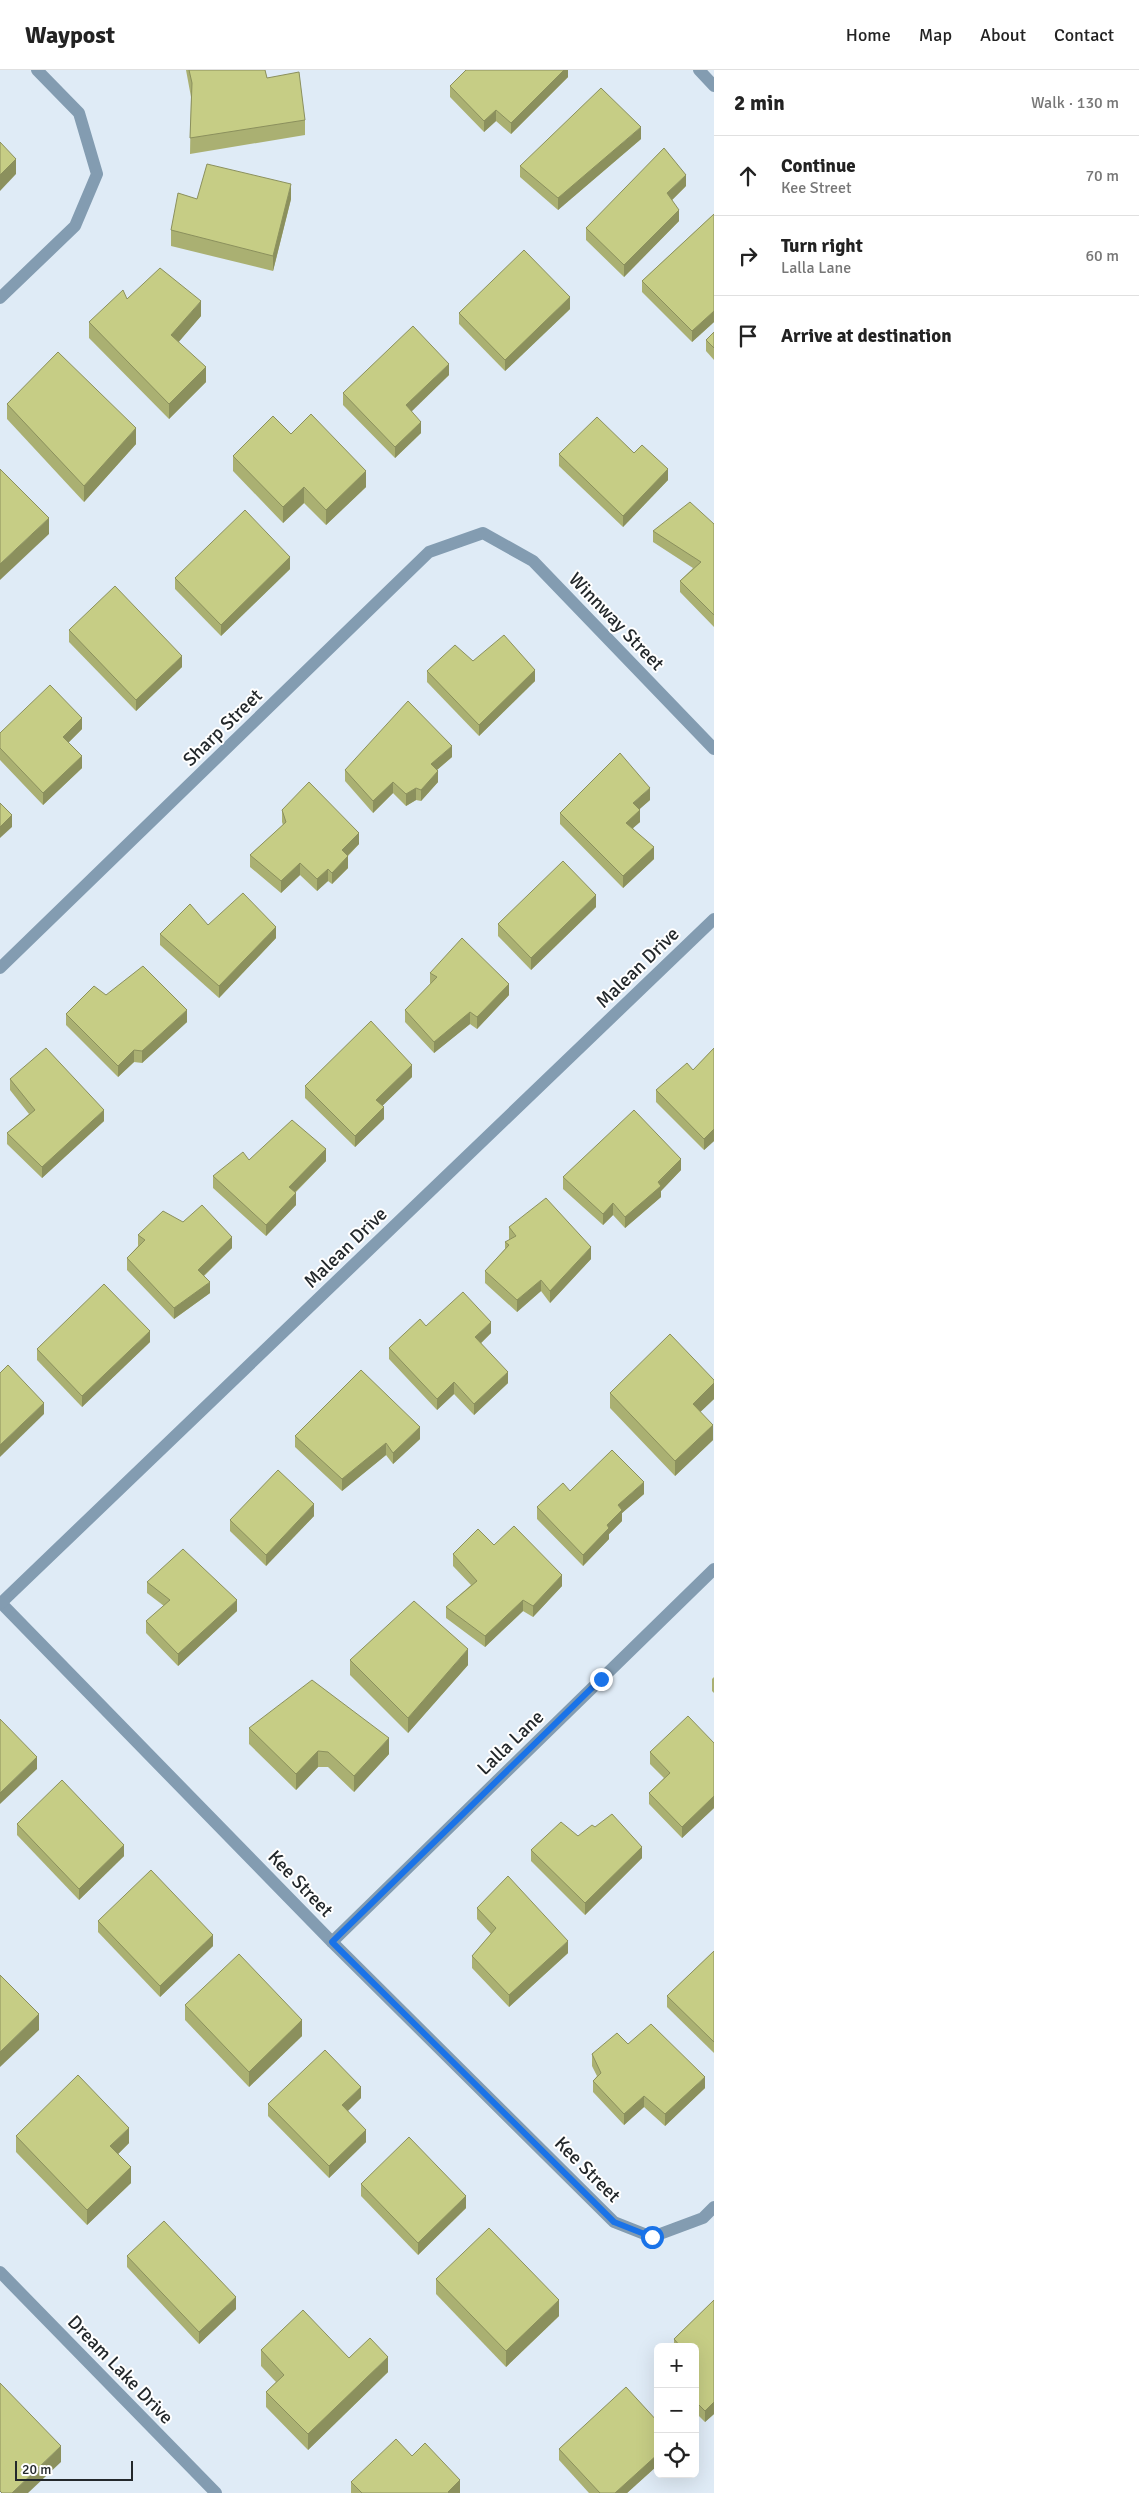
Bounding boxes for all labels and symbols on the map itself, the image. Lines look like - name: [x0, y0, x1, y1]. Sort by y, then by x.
- street label: Winnway Street: [563, 568, 669, 676]
- street label: Sharp Street: [178, 684, 268, 772]
- street label: Malean Drive: [591, 922, 684, 1013]
- street label: Malean Drive: [299, 1202, 392, 1293]
- route end: [590, 1668, 613, 1691]
- street label: Lalla Lane: [472, 1705, 549, 1780]
- street label: Kee Street: [263, 1845, 338, 1922]
- street label: Kee Street: [549, 2132, 626, 2208]
- route start: [641, 2226, 664, 2249]
- street label: Dream Lake Drive: [62, 2310, 178, 2429]
- scale bar: [15, 2458, 132, 2481]

